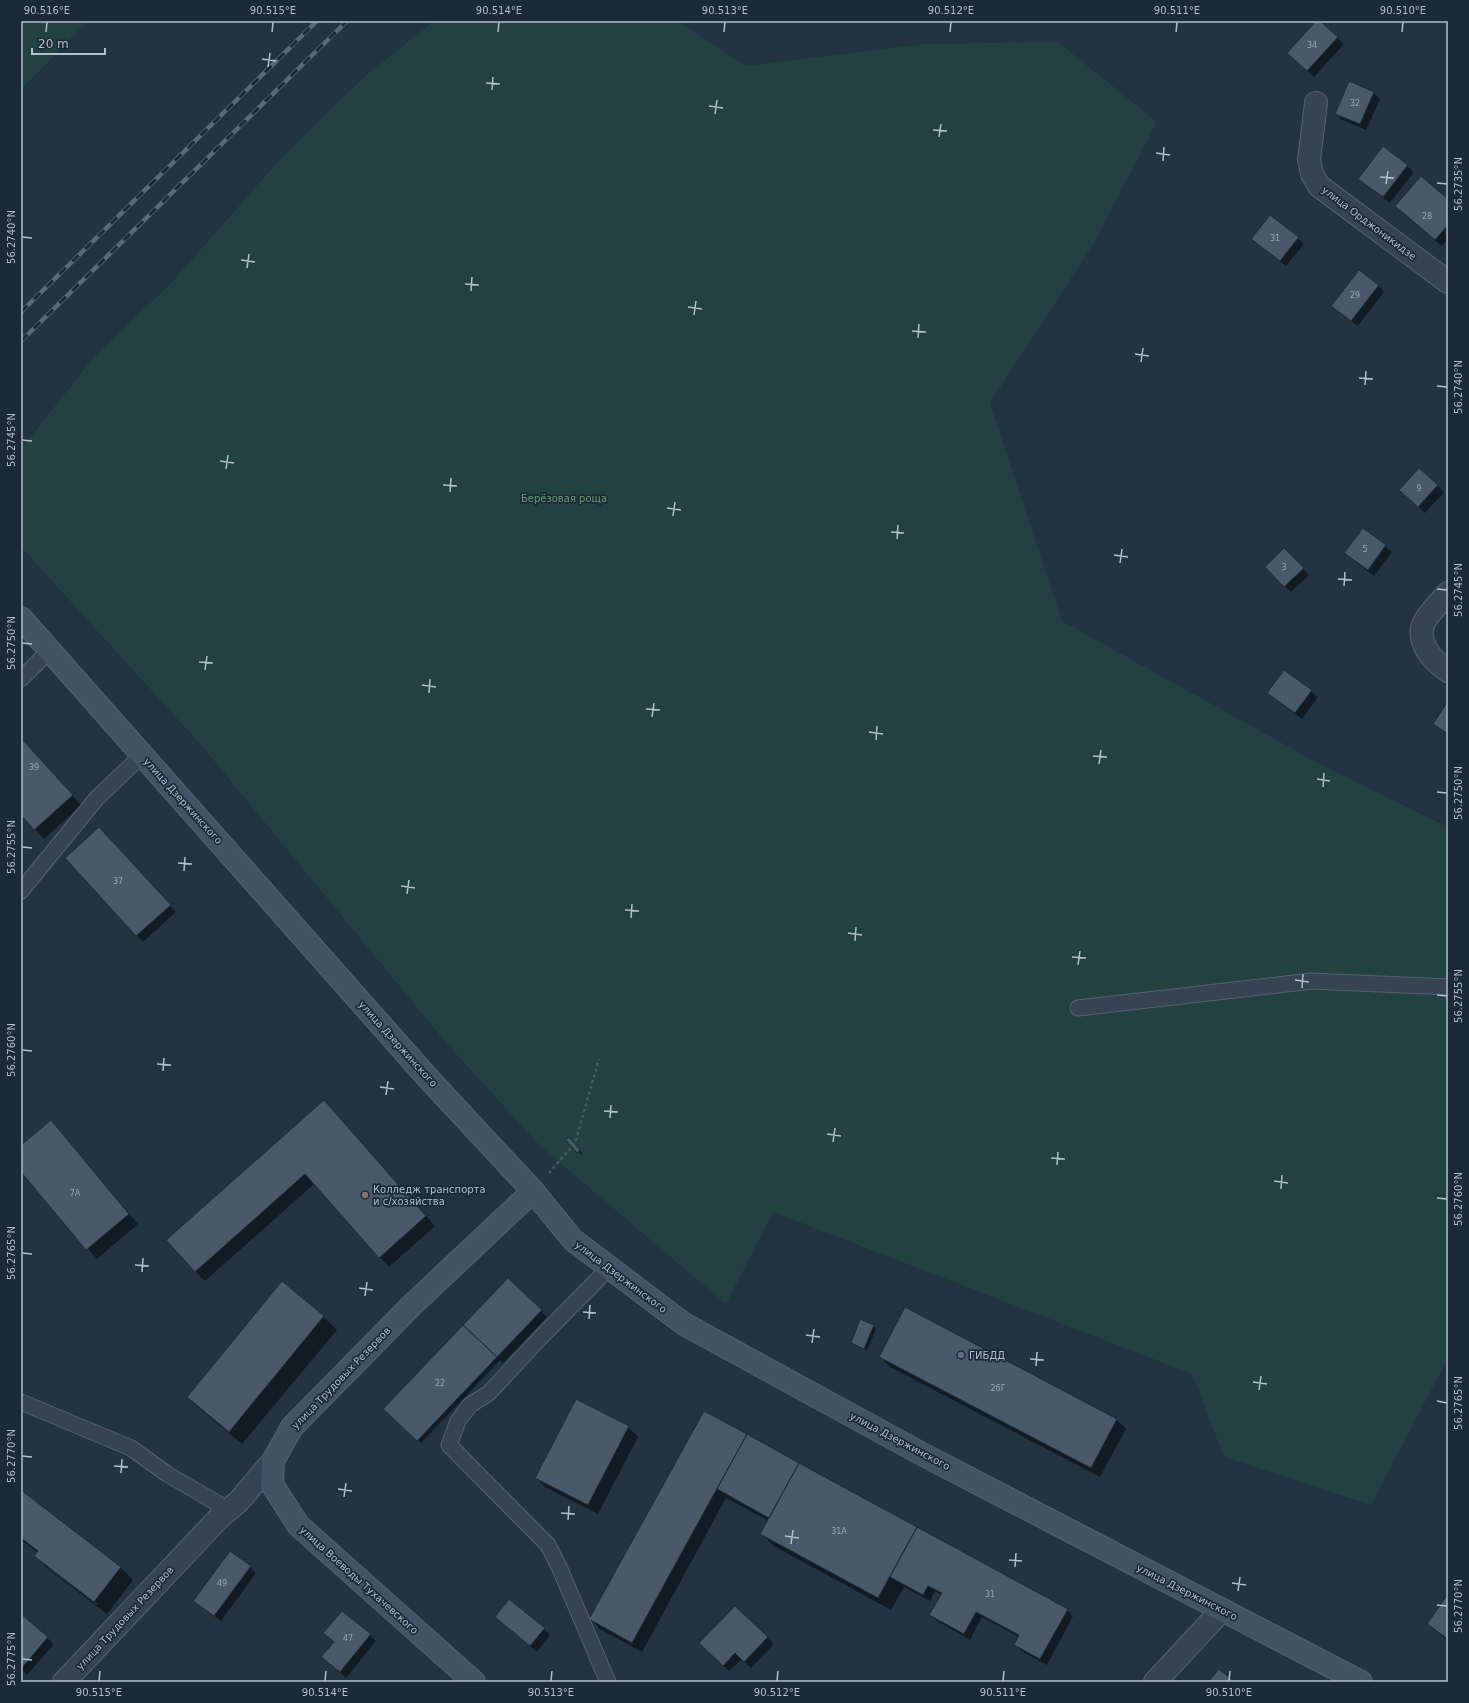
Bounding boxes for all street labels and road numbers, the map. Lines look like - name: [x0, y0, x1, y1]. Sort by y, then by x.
- street label: улица Орджоникидзе: [1320, 184, 1418, 262]
- street label: улица Дзержинского: [142, 756, 224, 846]
- street label: улица Дзержинского: [357, 999, 439, 1089]
- street label: улица Дзержинского: [573, 1239, 669, 1315]
- street label: улица Трудовых Резервов: [289, 1325, 393, 1431]
- street label: улица Дзержинского: [848, 1410, 952, 1472]
- street label: улица Воеводы Тухачевского: [298, 1524, 420, 1636]
- street label: улица Дзержинского: [1135, 1562, 1239, 1622]
- street label: улица Трудовых Резервов: [74, 1564, 176, 1672]

